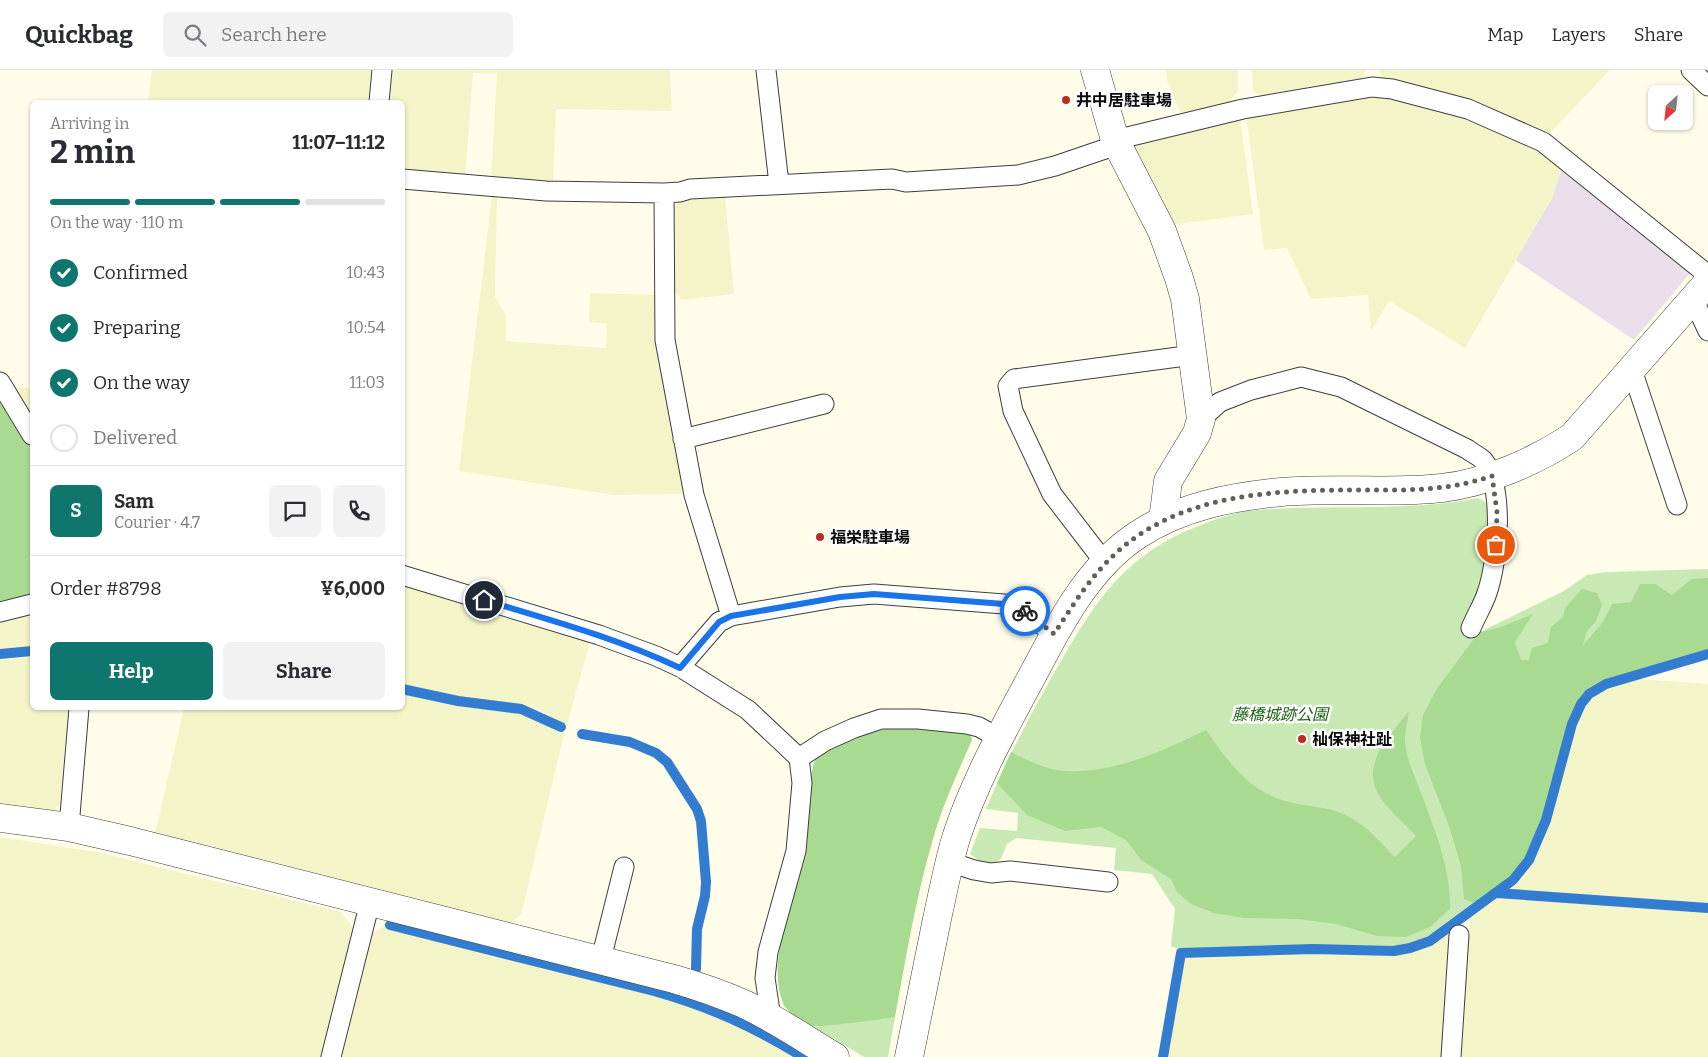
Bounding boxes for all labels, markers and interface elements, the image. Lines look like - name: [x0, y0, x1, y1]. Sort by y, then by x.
- search box: [163, 12, 513, 57]
- text: Quickbag: [25, 21, 133, 49]
- icon: search: [181, 21, 209, 49]
- text: Search here: [221, 23, 327, 46]
- text: Map: [1487, 24, 1523, 46]
- text: Layers: [1551, 24, 1606, 46]
- text: Share: [1634, 24, 1683, 46]
- north arrow: [1648, 85, 1692, 130]
- map controls: [1648, 85, 1693, 130]
- place label: 井中居駐車場: [1076, 91, 1172, 110]
- marker: 井中居駐車場: [1060, 94, 1072, 106]
- text: Arriving in: [50, 114, 129, 133]
- text: 11:07–11:12: [292, 131, 385, 154]
- text: 2 min: [50, 133, 135, 171]
- text: On the way · 110 m: [50, 213, 183, 232]
- icon: check: [50, 259, 78, 287]
- text: Confirmed: [93, 261, 188, 284]
- text: 10:43: [346, 263, 385, 282]
- icon: check: [50, 314, 78, 342]
- text: Preparing: [93, 316, 181, 339]
- text: 10:54: [347, 318, 385, 337]
- icon: check: [50, 369, 78, 397]
- text: On the way: [93, 371, 190, 394]
- text: 11:03: [349, 373, 385, 392]
- text: Delivered: [93, 426, 177, 449]
- button: chat: [269, 485, 321, 537]
- button: phone: [333, 485, 385, 537]
- text: Sam: [114, 490, 154, 513]
- text: S: [70, 499, 82, 522]
- text: Courier · 4.7: [114, 513, 200, 532]
- pin: [1475, 524, 1517, 566]
- place label: 福栄駐車場: [830, 528, 910, 547]
- marker: 福栄駐車場: [814, 531, 826, 543]
- icon: bag: [1482, 531, 1510, 559]
- text: Order #8798: [50, 577, 162, 600]
- text: ¥6,000: [321, 577, 385, 600]
- pin: [463, 579, 505, 621]
- icon: home: [470, 586, 498, 614]
- courier: [1000, 586, 1050, 636]
- icon: bike: [1011, 597, 1039, 625]
- button: Help: [50, 642, 213, 700]
- button: Share: [223, 642, 385, 700]
- park label: 藤橋城跡公園: [1232, 705, 1330, 724]
- place label: 杣保神社趾: [1312, 730, 1392, 749]
- marker: 杣保神社趾: [1296, 733, 1308, 745]

